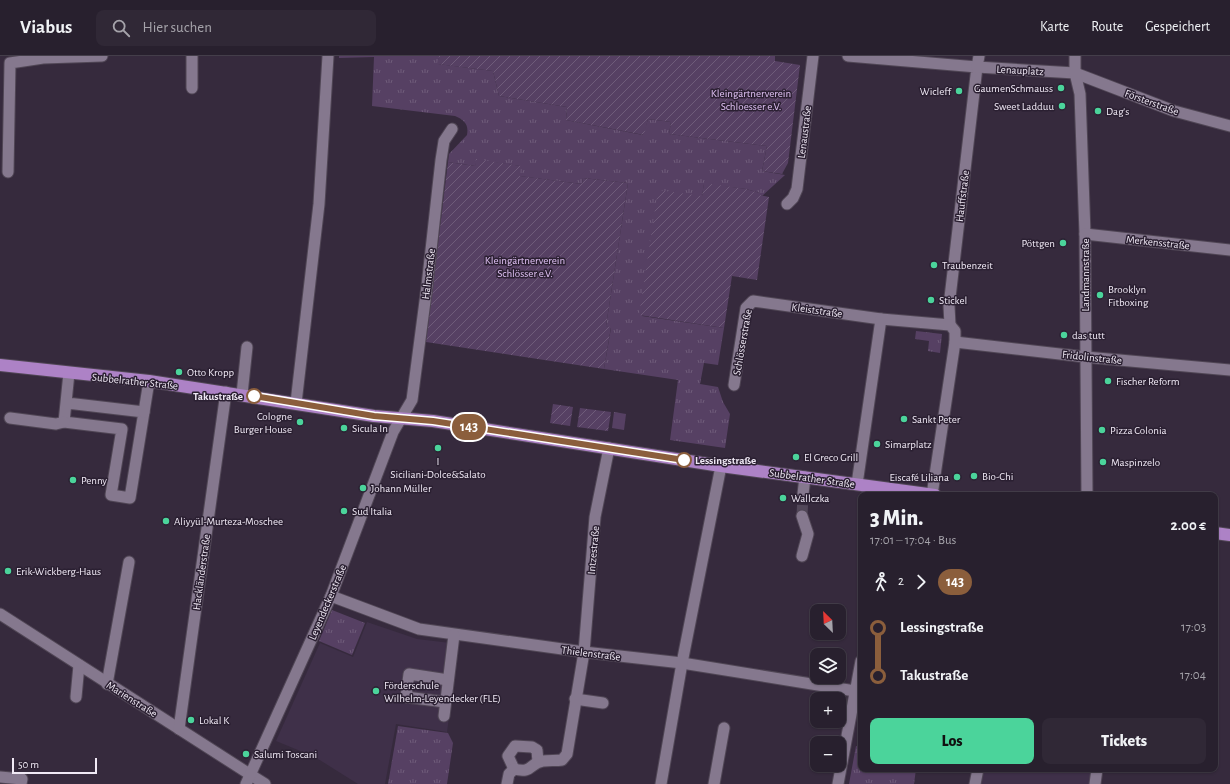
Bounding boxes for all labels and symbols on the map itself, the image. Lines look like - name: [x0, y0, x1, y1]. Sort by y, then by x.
- street label: Lenauplatz: [996, 64, 1044, 77]
- place label: GaumenSchmauss: [974, 83, 1053, 94]
- marker: GaumenSchmauss: [1056, 83, 1066, 93]
- place label: Wicleff: [920, 86, 952, 97]
- marker: Wicleff: [954, 86, 964, 96]
- park label: Kleingärtnerverein Schloesser e.V.: [711, 88, 791, 112]
- street label: Försterstraße: [1123, 88, 1180, 117]
- place label: Sweet Ladduu: [994, 101, 1054, 112]
- marker: Sweet Ladduu: [1057, 101, 1067, 111]
- street label: Lenaustraße: [796, 105, 813, 159]
- marker: Dag's: [1093, 106, 1103, 116]
- place label: Dag's: [1106, 106, 1129, 117]
- street label: Hauffstraße: [954, 170, 971, 222]
- street label: Merkensstraße: [1126, 234, 1190, 251]
- place label: Pöttgen: [1021, 238, 1055, 249]
- marker: Pöttgen: [1058, 238, 1068, 248]
- street label: Landmannstraße: [1080, 238, 1091, 312]
- street label: Halmstraße: [420, 248, 437, 300]
- park label: Kleingärtnerverein Schlösser e.V.: [485, 255, 565, 279]
- marker: Traubenzeit: [929, 260, 939, 270]
- place label: Traubenzeit: [942, 260, 993, 271]
- place label: Brooklyn Fitboxing: [1108, 284, 1149, 308]
- marker: Brooklyn Fitboxing: [1095, 290, 1105, 300]
- marker: Stickel: [926, 295, 936, 305]
- place label: Stickel: [939, 295, 967, 306]
- street label: Kleiststraße: [791, 301, 843, 320]
- street label: Schlösserstraße: [731, 308, 754, 376]
- marker: das tutt: [1059, 330, 1069, 340]
- place label: das tutt: [1072, 330, 1105, 341]
- street label: Fridolinstraße: [1062, 349, 1122, 366]
- marker: Otto Kropp: [174, 367, 184, 377]
- place label: Otto Kropp: [187, 367, 235, 378]
- street label: Subbelrather Straße: [91, 372, 179, 391]
- marker: Fischer Reform: [1103, 376, 1113, 386]
- place label: Fischer Reform: [1116, 376, 1180, 387]
- marker: Takustraße: [246, 388, 262, 404]
- place label: Takustraße: [193, 391, 243, 402]
- place label: Cologne Burger House: [234, 411, 292, 435]
- line badge: 143: [446, 414, 492, 440]
- marker: Sankt Peter: [899, 414, 909, 424]
- place label: Sankt Peter: [912, 414, 961, 425]
- marker: Cologne Burger House: [295, 417, 305, 427]
- marker: Sicula In: [339, 423, 349, 433]
- place label: Sicula In: [352, 423, 388, 434]
- marker: Pizza Colonia: [1097, 425, 1107, 435]
- place label: Pizza Colonia: [1110, 425, 1167, 436]
- marker: Simarplatz: [872, 439, 882, 449]
- place label: Simarplatz: [885, 439, 932, 450]
- marker: I Siciliani-Dolce&Salato: [433, 443, 443, 453]
- marker: Lessingstraße: [676, 452, 692, 468]
- marker: El Greco Grill: [791, 452, 801, 462]
- place label: El Greco Grill: [804, 452, 858, 463]
- place label: Lessingstraße: [695, 455, 756, 466]
- place label: I Siciliani-Dolce&Salato: [390, 456, 486, 480]
- marker: Maspinzelo: [1098, 457, 1108, 467]
- place label: Maspinzelo: [1111, 457, 1160, 468]
- street label: Subbelrather Straße: [768, 467, 856, 490]
- marker: Bio-Chi: [969, 471, 979, 481]
- place label: Bio-Chi: [982, 471, 1013, 482]
- place label: Eiscafé Liliana: [890, 472, 949, 483]
- marker: Eiscafé Liliana: [952, 472, 962, 482]
- marker: Penny: [68, 475, 78, 485]
- place label: Penny: [81, 475, 107, 486]
- marker: Johann Müller: [358, 483, 368, 493]
- place label: Johann Müller: [371, 483, 432, 494]
- marker: Wallczka: [778, 493, 788, 503]
- place label: Wallczka: [791, 493, 829, 504]
- marker: Sud Italia: [339, 506, 349, 516]
- place label: Sud Italia: [352, 506, 392, 517]
- marker: Aliyyül-Murteza-Moschee: [161, 516, 171, 526]
- place label: Aliyyül-Murteza-Moschee: [174, 516, 283, 527]
- street label: Intzestraße: [586, 525, 601, 575]
- street label: Hackländerstraße: [191, 533, 212, 611]
- street label: Leyendeckerstraße: [307, 563, 348, 641]
- marker: Erik-Wickberg-Haus: [3, 566, 13, 576]
- place label: Erik-Wickberg-Haus: [16, 566, 101, 577]
- north arrow: [810, 604, 846, 640]
- street label: Thielenstraße: [561, 644, 621, 663]
- street label: Marienstraße: [104, 679, 159, 719]
- place label: Förderschule Wilhelm-Leyendecker (FLE): [384, 680, 501, 704]
- marker: Förderschule Wilhelm-Leyendecker (FLE): [371, 686, 381, 696]
- marker: Lokal K: [186, 715, 196, 725]
- place label: Lokal K: [199, 715, 230, 726]
- marker: Salumi Toscani: [241, 749, 251, 759]
- place label: Salumi Toscani: [254, 749, 317, 760]
- scale bar: [12, 756, 97, 775]

